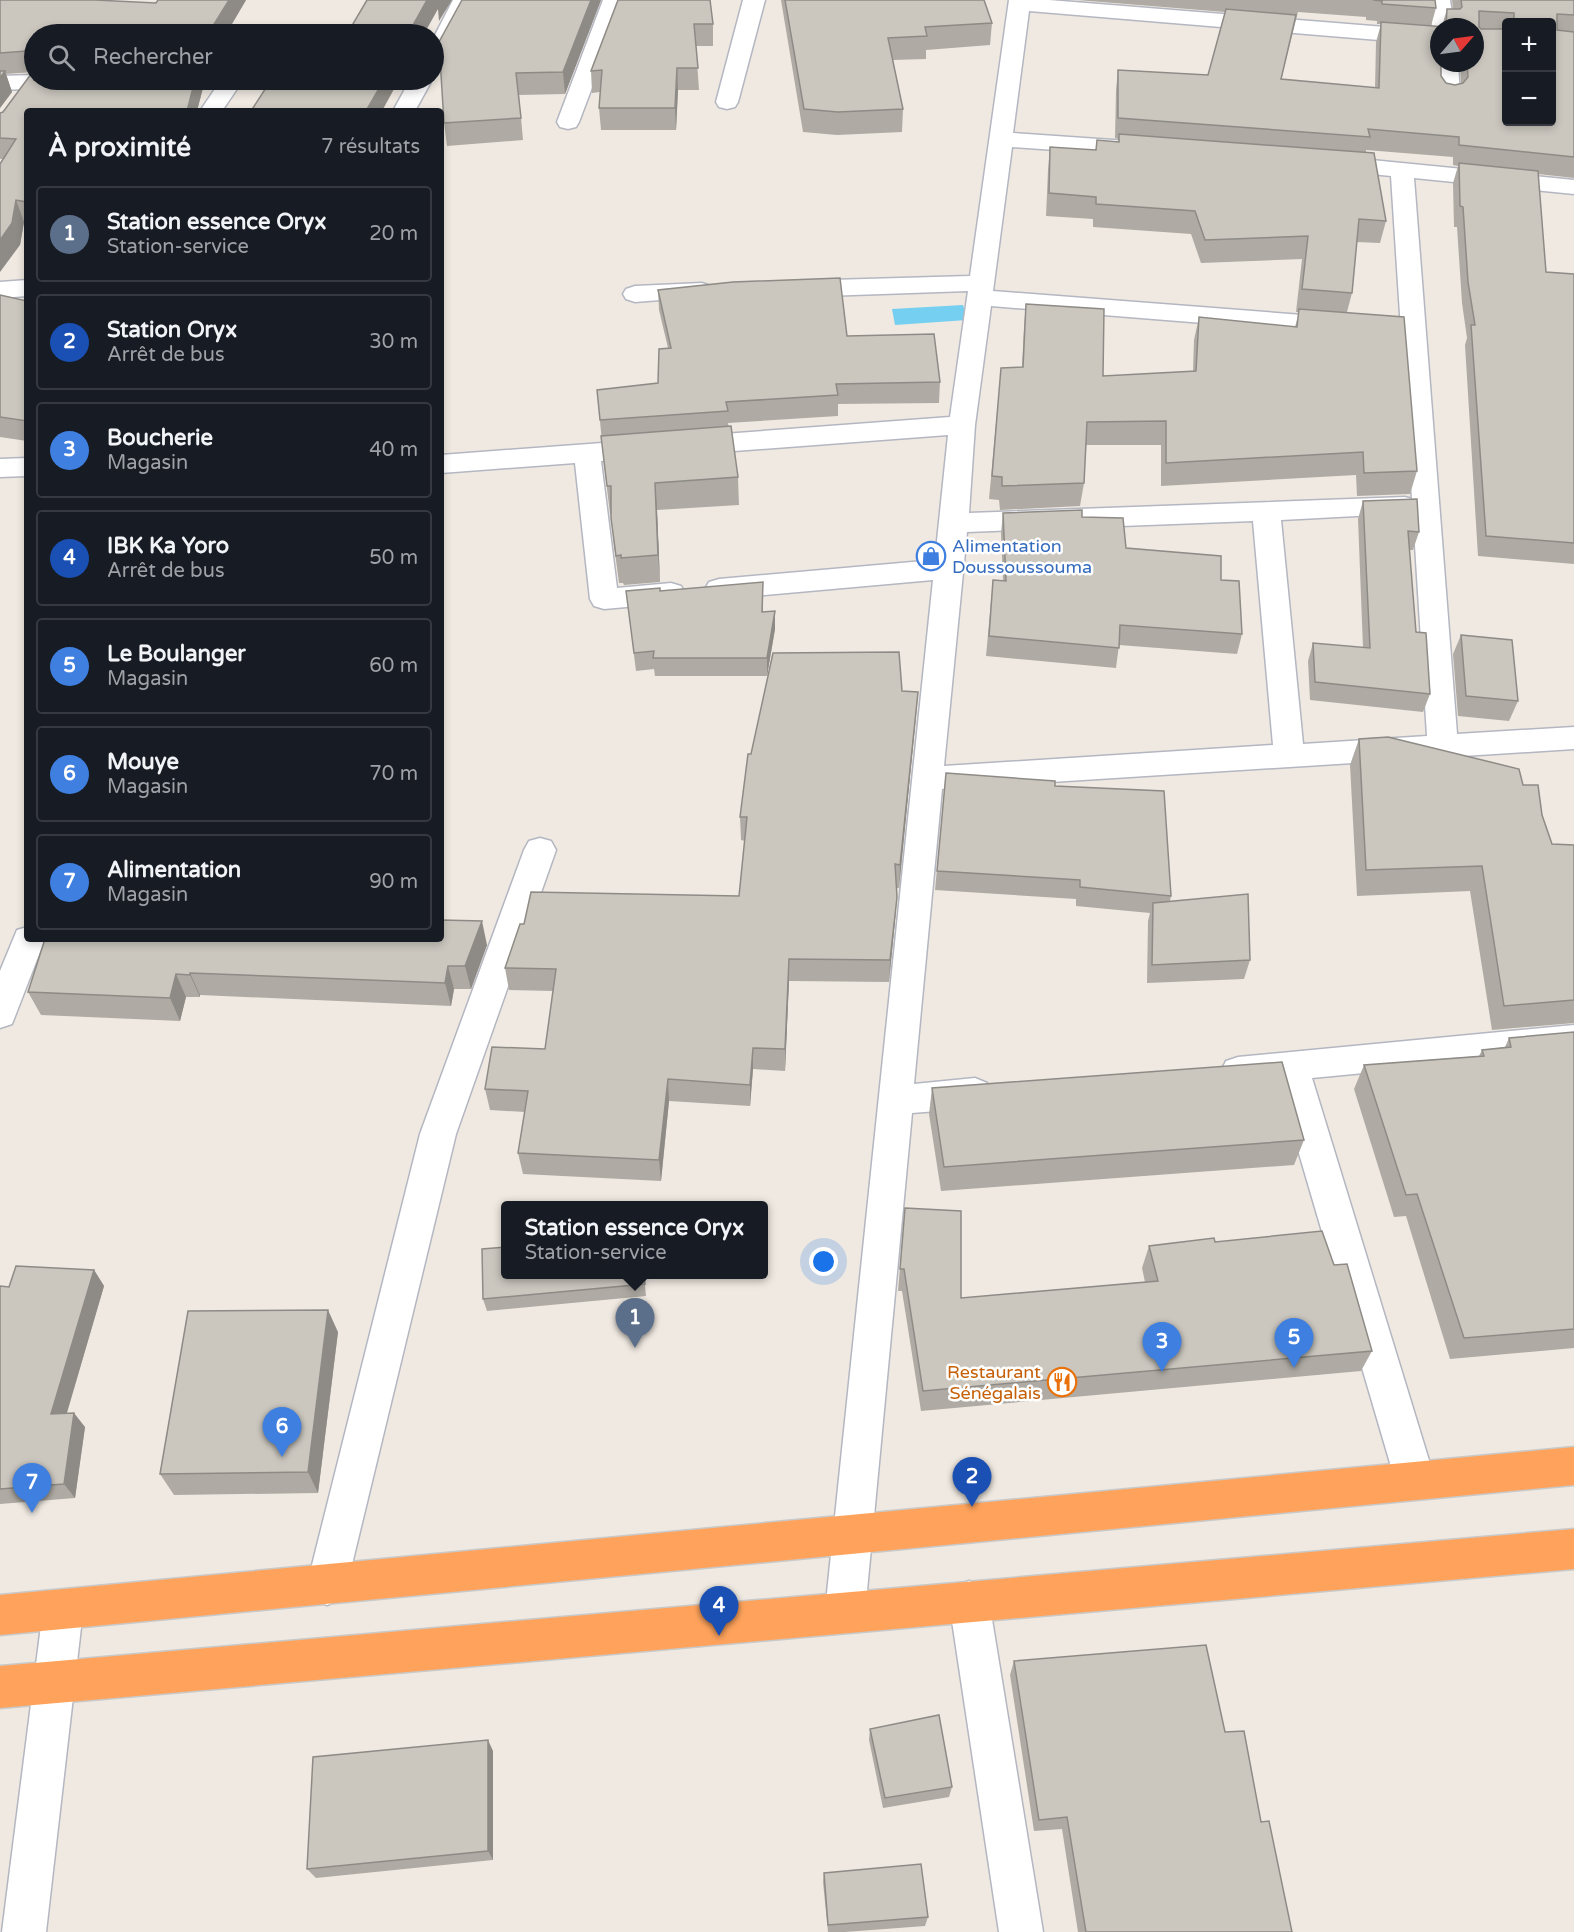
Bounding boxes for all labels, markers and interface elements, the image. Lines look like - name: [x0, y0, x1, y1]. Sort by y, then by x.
- north arrow: [1430, 18, 1484, 72]
- map controls: [1502, 18, 1556, 126]
- button: +: [1502, 18, 1556, 72]
- search box: [24, 24, 444, 90]
- icon: search: [45, 41, 78, 74]
- text: Rechercher: [93, 44, 213, 70]
- button: −: [1502, 72, 1556, 126]
- text: À proximité: [48, 132, 191, 163]
- text: 7 résultats: [321, 135, 420, 159]
- text: Station essence Oryx: [107, 209, 326, 235]
- text: 1: [63, 222, 76, 246]
- text: 20 m: [369, 222, 418, 246]
- text: Station-service: [107, 235, 249, 259]
- text: Station Oryx: [107, 317, 237, 343]
- text: 2: [63, 330, 76, 354]
- text: 30 m: [369, 330, 418, 354]
- text: Arrêt de bus: [107, 343, 225, 367]
- text: Boucherie: [107, 425, 213, 451]
- text: 3: [63, 438, 76, 462]
- text: 40 m: [369, 438, 418, 462]
- text: Magasin: [107, 451, 188, 475]
- text: IBK Ka Yoro: [107, 533, 229, 559]
- place label: Alimentation Doussoussouma: [952, 535, 1092, 578]
- shop icon: Alimentation Doussoussouma: [915, 540, 947, 572]
- text: 4: [63, 546, 76, 570]
- text: 50 m: [369, 546, 418, 570]
- text: Arrêt de bus: [107, 559, 225, 583]
- text: Le Boulanger: [107, 641, 246, 667]
- text: 5: [63, 654, 76, 678]
- text: 60 m: [369, 654, 418, 678]
- text: Magasin: [107, 667, 188, 691]
- text: Mouye: [107, 749, 179, 775]
- text: 6: [63, 762, 76, 786]
- text: 70 m: [369, 762, 418, 786]
- text: Magasin: [107, 775, 188, 799]
- text: Alimentation: [107, 857, 241, 883]
- text: 7: [63, 870, 76, 894]
- text: 90 m: [369, 870, 418, 894]
- text: Magasin: [107, 883, 188, 907]
- popup: [501, 1201, 768, 1279]
- text: Station essence Oryx: [525, 1215, 744, 1241]
- text: Station-service: [525, 1241, 667, 1265]
- your location: [809, 1247, 838, 1276]
- pin: 1: [616, 1298, 654, 1348]
- pin: 5: [1274, 1318, 1314, 1368]
- pin: 3: [1142, 1322, 1182, 1372]
- place label: Restaurant Sénégalais: [947, 1361, 1041, 1404]
- restaurant icon: Restaurant Sénégalais: [1046, 1366, 1078, 1398]
- pin: 6: [262, 1408, 302, 1457]
- pin: 2: [952, 1458, 992, 1507]
- pin: 7: [12, 1464, 51, 1513]
- pin: 4: [700, 1586, 738, 1636]

